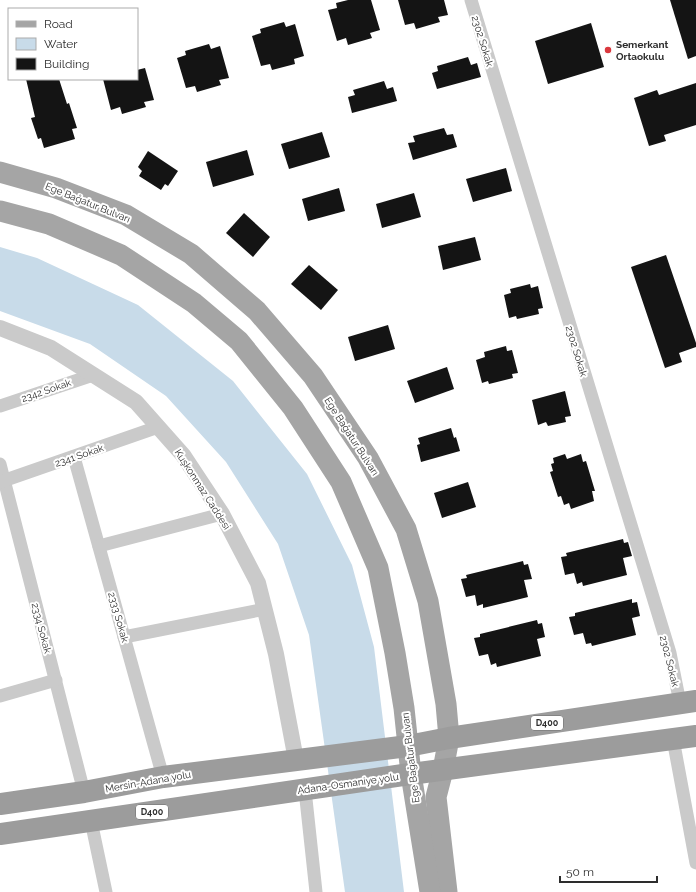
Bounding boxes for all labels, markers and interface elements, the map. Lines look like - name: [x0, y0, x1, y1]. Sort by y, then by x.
- legend: [8, 8, 138, 80]
- street label: 2302 Sokak: [470, 14, 496, 69]
- text: Road: [44, 17, 73, 31]
- text: Water: [44, 37, 78, 51]
- place label: Semerkant Ortaokulu: [616, 39, 669, 62]
- marker: Semerkant Ortaokulu: [603, 45, 613, 55]
- text: Building: [44, 57, 90, 71]
- street label: Ege Bağatur Bulvarı: [44, 180, 132, 225]
- street label: 2302 Sokak: [564, 324, 590, 379]
- street label: 2342 Sokak: [20, 377, 73, 404]
- street label: Ege Bağatur Bulvarı: [322, 395, 381, 477]
- street label: 2341 Sokak: [53, 442, 106, 469]
- street label: Kuşkonmaz Caddesi: [172, 447, 233, 532]
- street label: 2333 Sokak: [106, 591, 131, 644]
- street label: 2334 Sokak: [29, 602, 54, 655]
- street label: 2302 Sokak: [658, 634, 681, 689]
- street label: Ege Bağatur Bulvarı: [400, 712, 421, 804]
- road number: D400: [531, 716, 563, 730]
- street label: Mersin-Adana yolu: [104, 769, 192, 794]
- street label: Adana-Osmaniye yolu: [297, 771, 399, 796]
- road number: D400: [136, 805, 168, 819]
- scale bar: [560, 858, 657, 884]
- text: 50 m: [566, 865, 594, 879]

